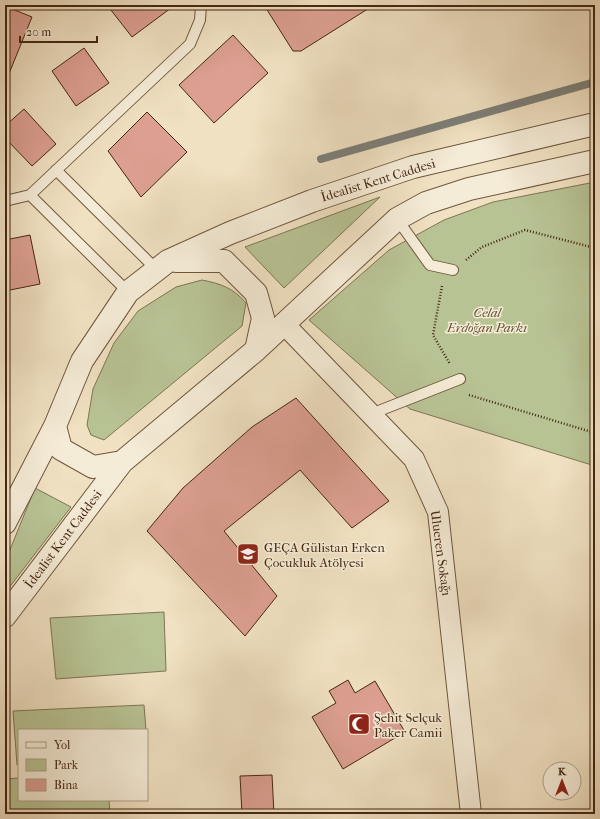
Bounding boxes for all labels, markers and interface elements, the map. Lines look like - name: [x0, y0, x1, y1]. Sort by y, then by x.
- scale bar: [20, 18, 97, 44]
- text: 20 m: [26, 25, 51, 39]
- street label: İdealist Kent Caddesi: [319, 155, 437, 205]
- park label: Celal Erdoğan Parkı: [446, 305, 527, 335]
- street label: İdealist Kent Caddesi: [21, 487, 105, 591]
- street label: Ulueren Sokağı: [428, 509, 454, 597]
- place label: GEÇA Gülistan Erken Çocukluk Atölyesi: [264, 540, 385, 570]
- school or university icon: GEÇA Gülistan Erken Çocukluk Atölyesi: [235, 541, 261, 567]
- place label: Şehit Selçuk Paker Camii: [374, 710, 442, 740]
- mosque icon: Şehit Selçuk Paker Camii: [346, 711, 372, 737]
- legend: [18, 729, 148, 801]
- text: Yol: [53, 738, 71, 752]
- text: Park: [54, 758, 79, 772]
- north arrow: [542, 761, 582, 801]
- text: K: [558, 765, 567, 778]
- text: Bina: [54, 778, 78, 792]

